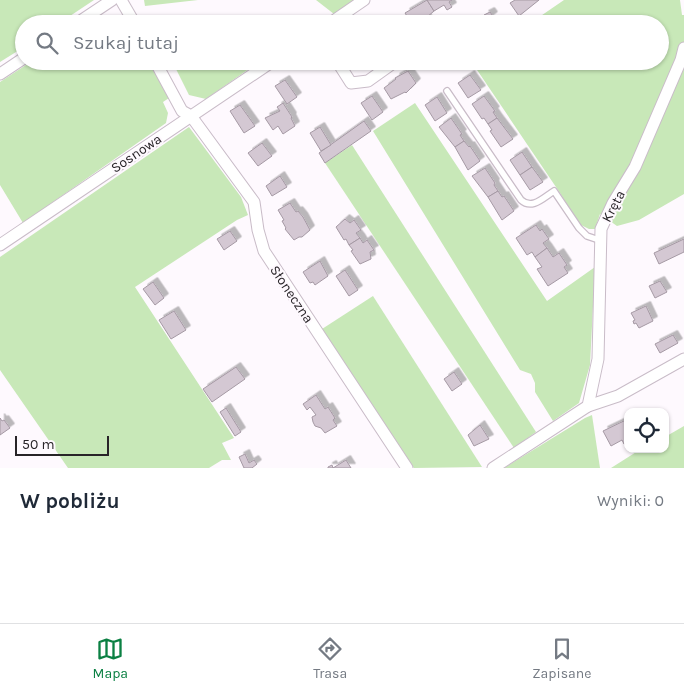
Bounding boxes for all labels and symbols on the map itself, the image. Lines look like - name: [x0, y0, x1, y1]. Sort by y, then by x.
- street label: Sosnowa: [108, 130, 165, 177]
- street label: Kręta: [598, 187, 629, 225]
- street label: Słoneczna: [266, 262, 317, 326]
- scale bar: [15, 433, 109, 456]

